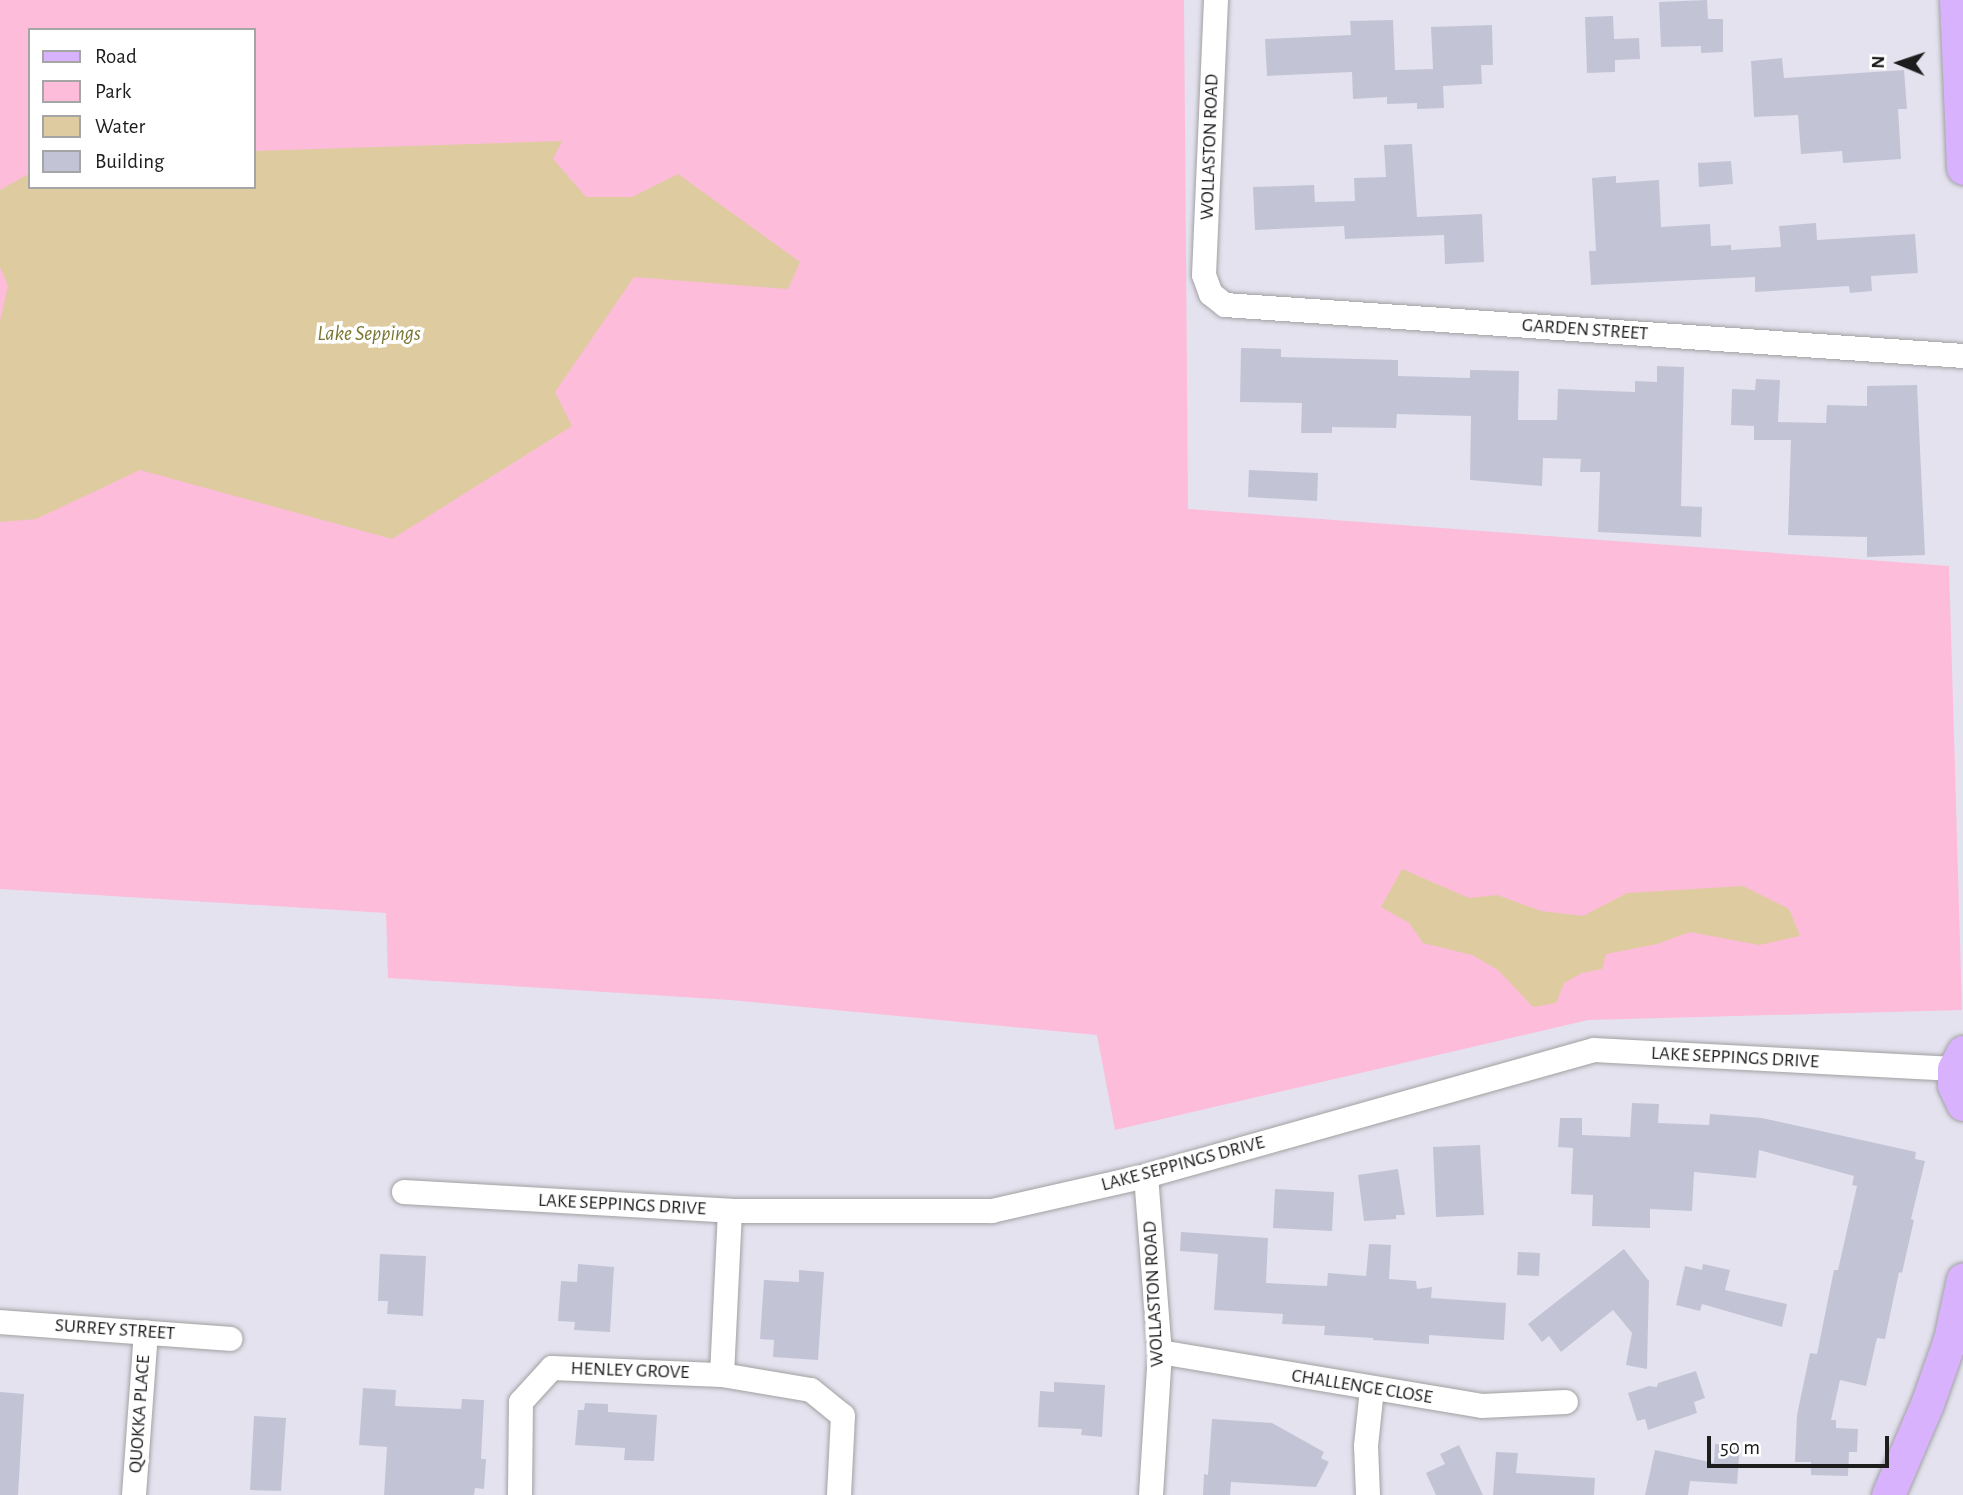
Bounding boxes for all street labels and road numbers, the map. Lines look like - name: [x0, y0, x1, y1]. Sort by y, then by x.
- street label: WOLLASTON ROAD: [1196, 73, 1224, 221]
- street label: GARDEN STREET: [1521, 314, 1649, 346]
- street label: LAKE SEPPINGS DRIVE: [1650, 1042, 1820, 1074]
- street label: LAKE SEPPINGS DRIVE: [1099, 1131, 1267, 1197]
- street label: LAKE SEPPINGS DRIVE: [537, 1189, 707, 1221]
- street label: WOLLASTON ROAD: [1139, 1220, 1169, 1368]
- street label: SURREY STREET: [54, 1314, 176, 1346]
- street label: QUOKKA PLACE: [124, 1354, 156, 1474]
- street label: HENLEY GROVE: [570, 1358, 690, 1384]
- street label: CHALLENGE CLOSE: [1290, 1365, 1434, 1409]

